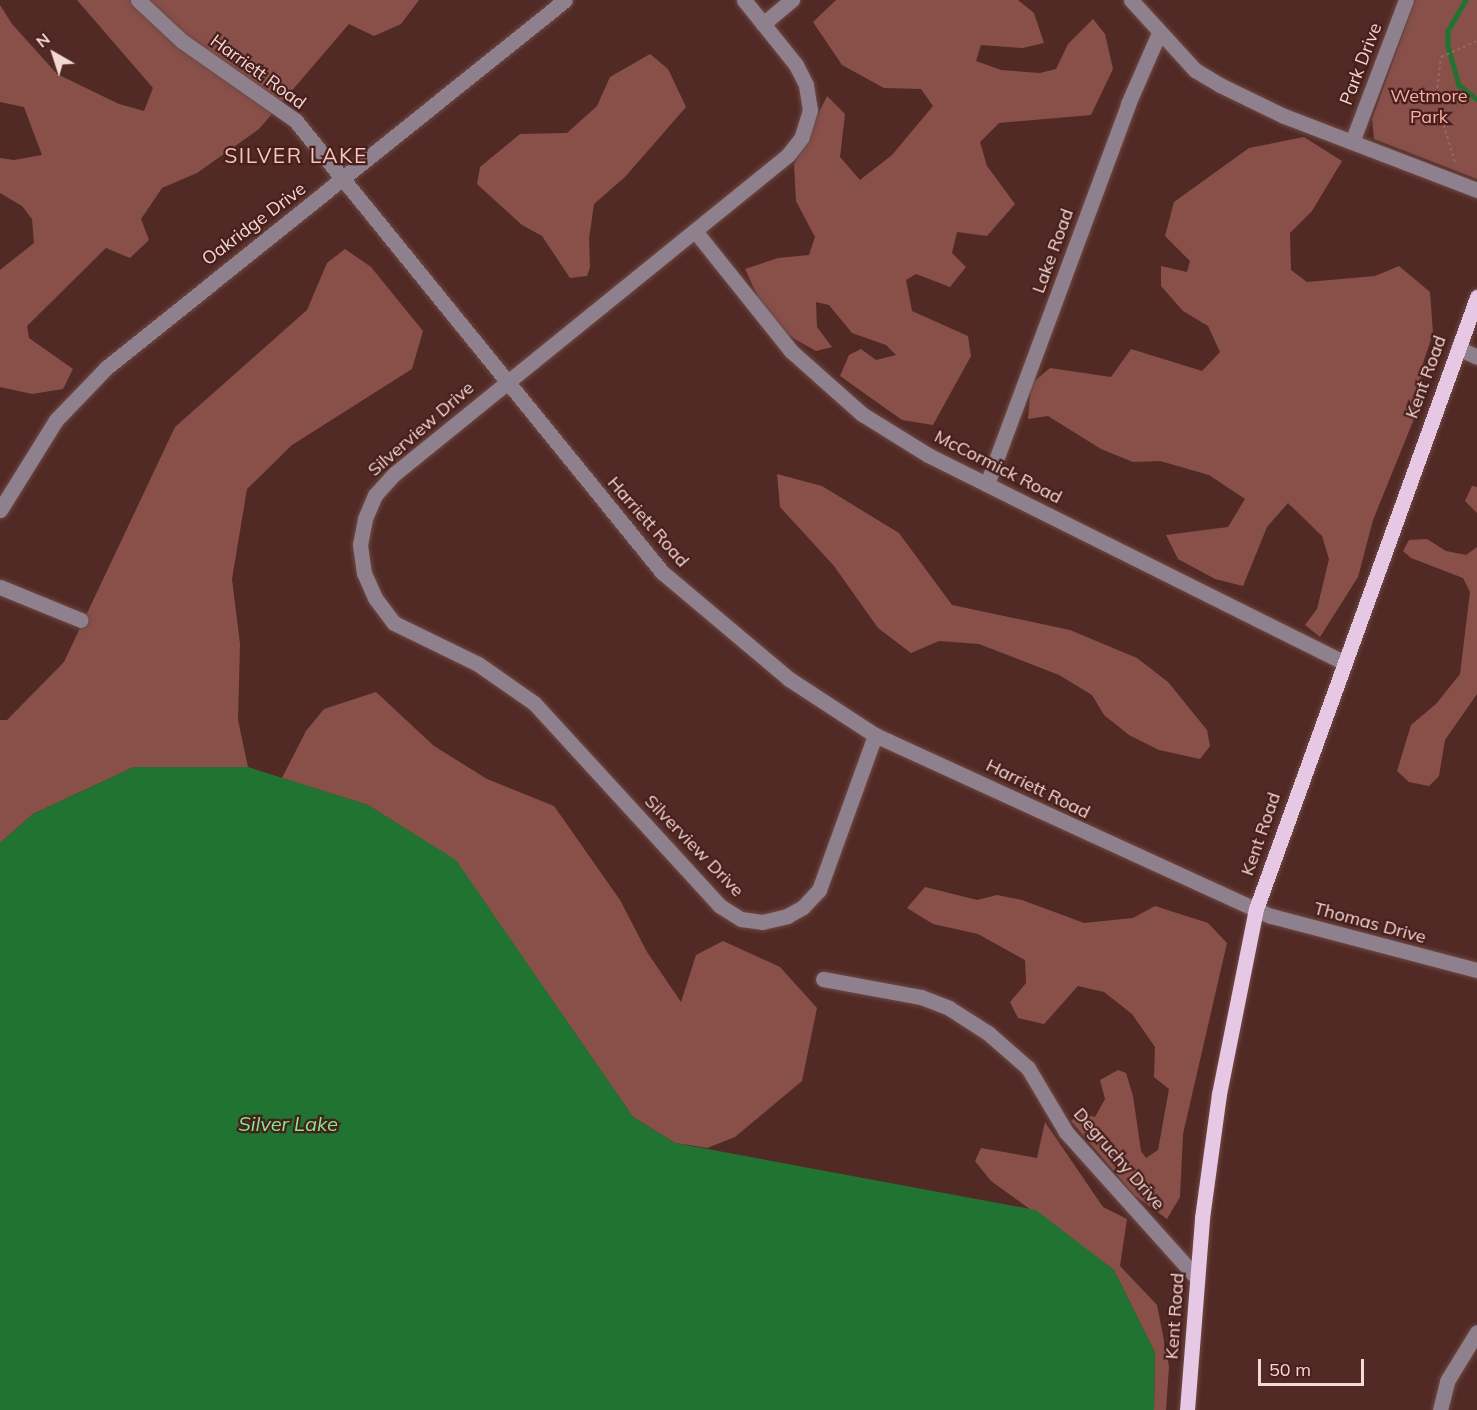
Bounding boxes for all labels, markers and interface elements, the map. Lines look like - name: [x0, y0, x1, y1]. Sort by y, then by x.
- street label: Park Drive: [1335, 20, 1387, 108]
- north arrow: [24, 24, 84, 84]
- text: N: [32, 28, 54, 52]
- street label: Harriett Road: [206, 30, 310, 114]
- park label: Wetmore Park: [1390, 86, 1468, 128]
- district label: SILVER LAKE: [224, 142, 368, 168]
- street label: Oakridge Drive: [198, 178, 310, 270]
- street label: Lake Road: [1028, 206, 1078, 296]
- street label: Kent Road: [1401, 333, 1451, 421]
- street label: Silverview Drive: [364, 377, 478, 481]
- street label: McCormick Road: [931, 426, 1065, 508]
- street label: Harriett Road: [603, 472, 693, 572]
- street label: Harriett Road: [983, 755, 1093, 823]
- street label: Kent Road: [1237, 790, 1285, 878]
- street label: Silverview Drive: [640, 791, 748, 901]
- street label: Thomas Drive: [1311, 898, 1429, 948]
- street label: Degruchy Drive: [1069, 1104, 1169, 1214]
- water label: Silver Lake: [238, 1111, 338, 1135]
- street label: Kent Road: [1161, 1272, 1189, 1360]
- scale bar: [1261, 1347, 1368, 1385]
- text: 50 m: [1269, 1358, 1311, 1381]

